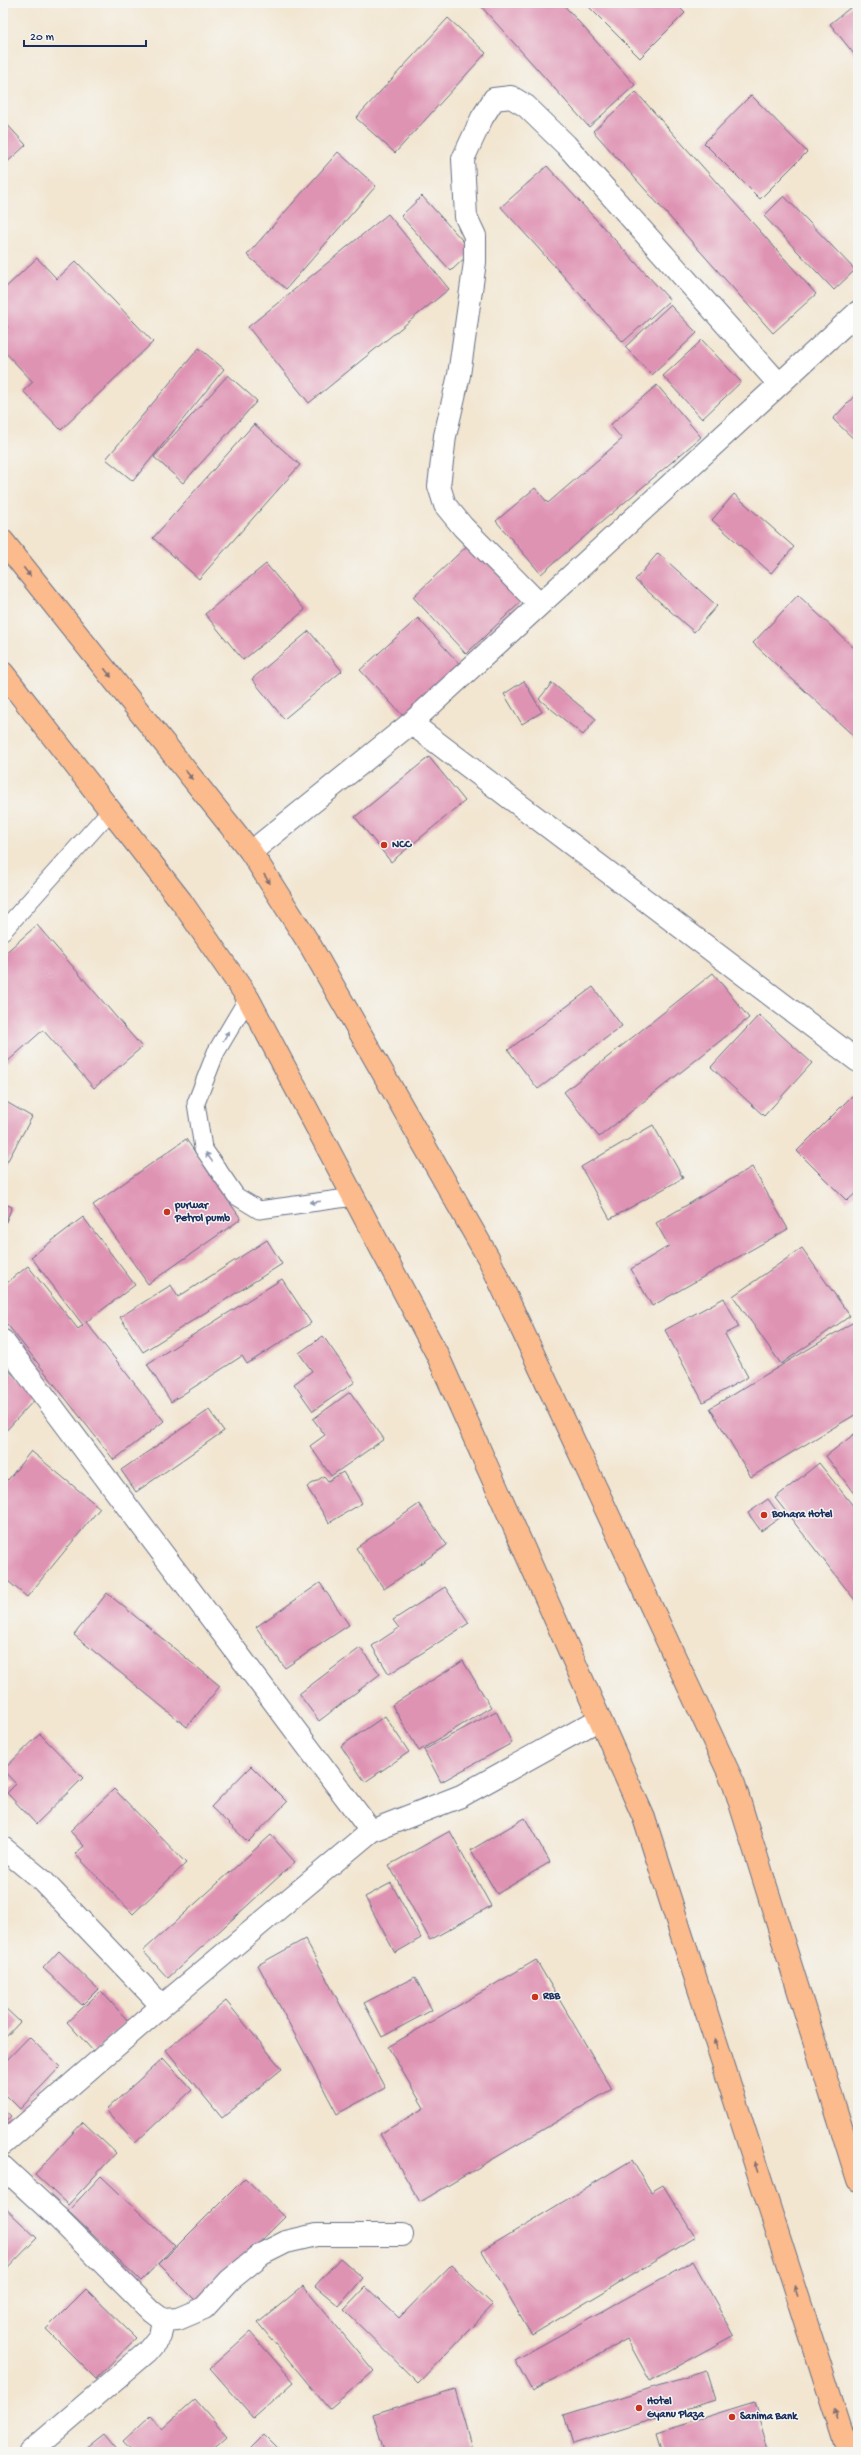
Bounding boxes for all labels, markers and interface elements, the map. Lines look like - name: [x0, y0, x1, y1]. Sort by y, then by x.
- scale bar: [24, 22, 146, 48]
- text: 20 m: [30, 31, 55, 45]
- one-way arrow: [23, 566, 32, 577]
- one-way arrow: [104, 668, 113, 679]
- one-way arrow: [185, 770, 193, 781]
- place label: NCC: [392, 839, 412, 851]
- marker: NCC: [379, 840, 389, 850]
- one-way arrow: [264, 873, 271, 885]
- one-way arrow: [222, 1030, 229, 1042]
- one-way arrow: [205, 1152, 213, 1163]
- one-way arrow: [309, 1199, 321, 1205]
- place label: purwar Petrol pumb: [174, 1200, 230, 1225]
- marker: purwar Petrol pumb: [162, 1207, 172, 1217]
- place label: Bohara Hotel: [771, 1508, 833, 1521]
- marker: Bohara Hotel: [759, 1510, 769, 1520]
- place label: RBB: [542, 1991, 561, 2003]
- marker: RBB: [530, 1992, 540, 2002]
- one-way arrow: [713, 2037, 719, 2049]
- one-way arrow: [753, 2161, 759, 2173]
- one-way arrow: [793, 2285, 799, 2297]
- place label: Hotel Gyanu Plaza: [647, 2395, 705, 2421]
- marker: Hotel Gyanu Plaza: [634, 2403, 644, 2413]
- one-way arrow: [833, 2409, 839, 2421]
- place label: Sanima Bank: [740, 2411, 799, 2423]
- marker: Sanima Bank: [727, 2412, 737, 2422]

